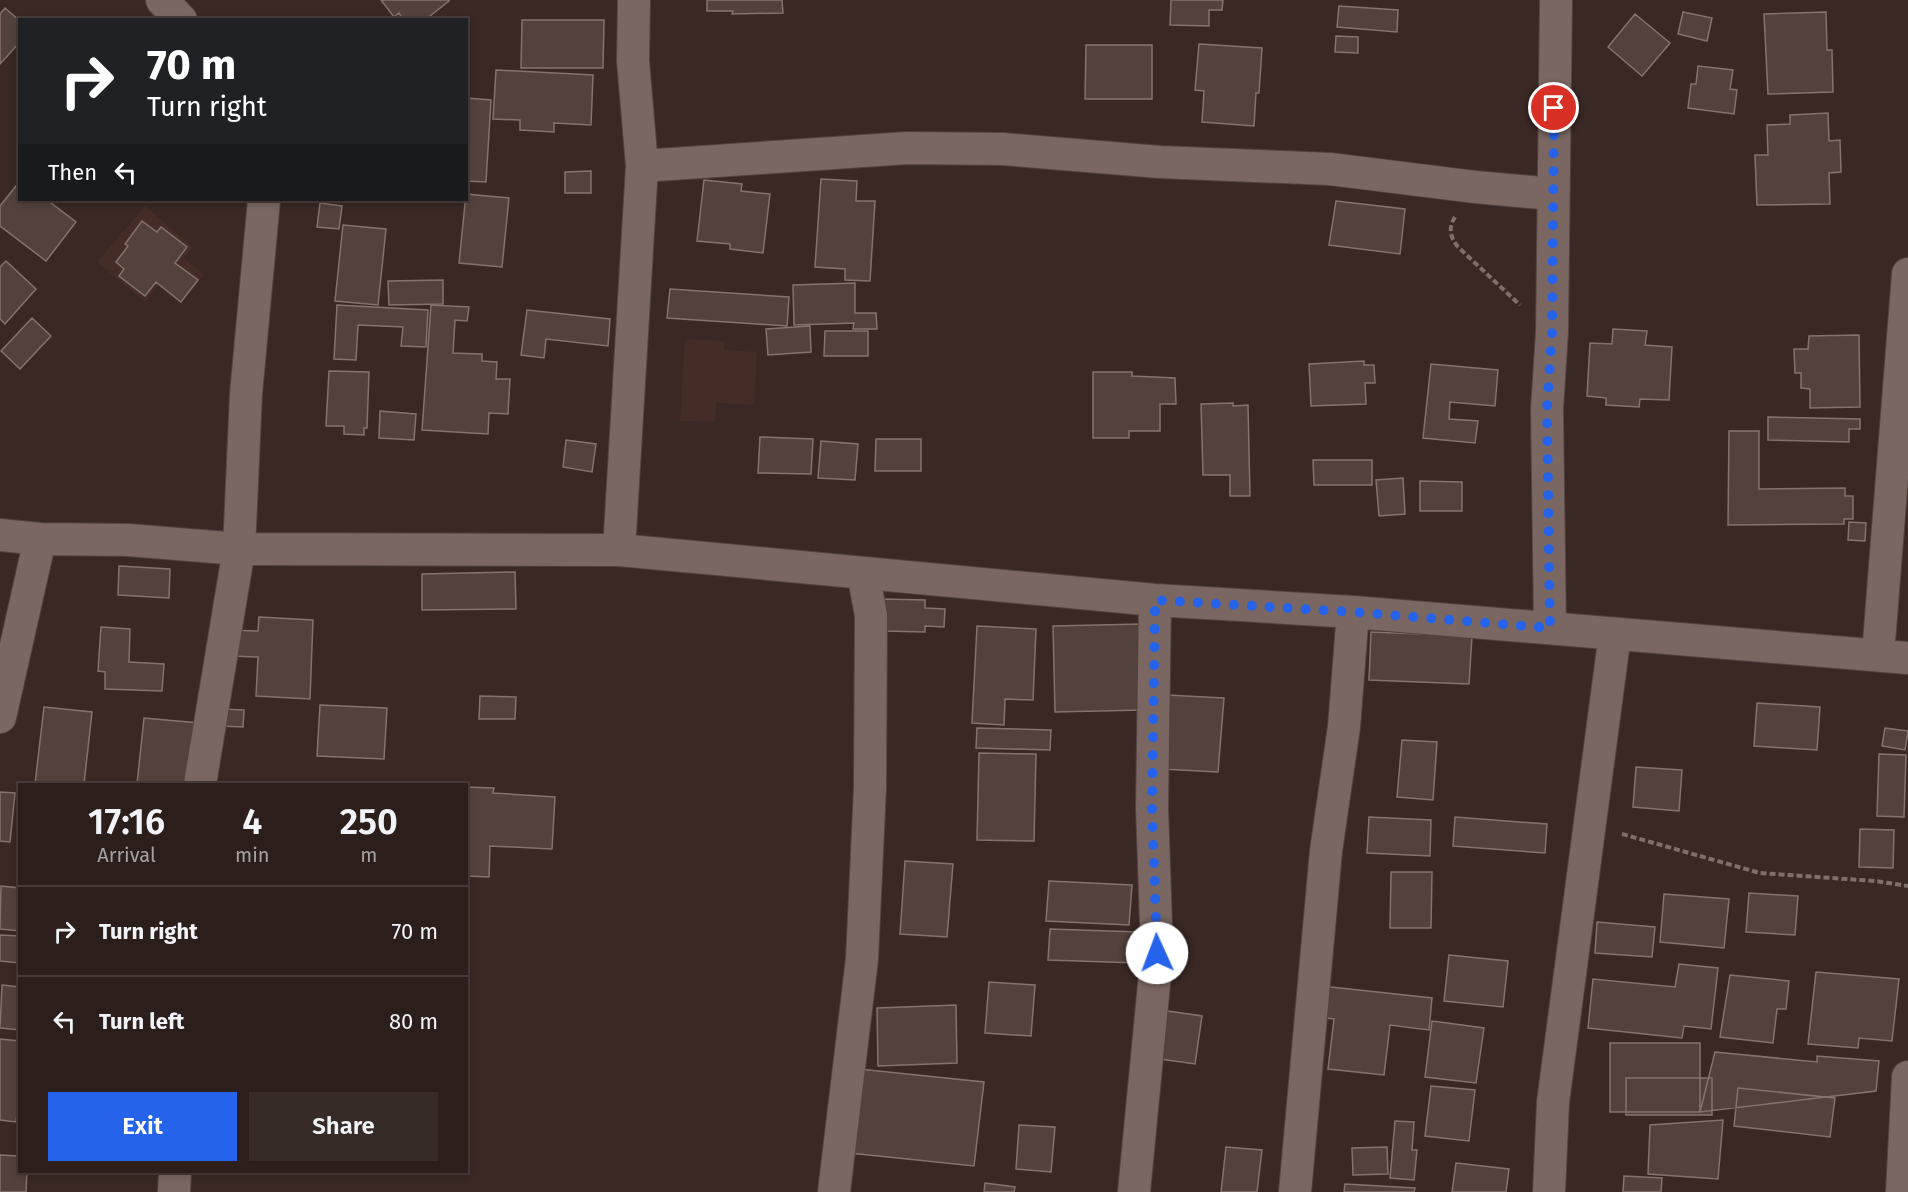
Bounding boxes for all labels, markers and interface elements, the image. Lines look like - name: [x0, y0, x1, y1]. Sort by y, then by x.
- text: 70 m: [147, 40, 236, 90]
- icon: right: [48, 42, 126, 120]
- pin: [1528, 82, 1579, 133]
- text: Turn right: [147, 91, 267, 123]
- icon: arrive: [1537, 91, 1570, 124]
- icon: left: [109, 156, 142, 189]
- text: Then: [48, 159, 97, 186]
- text: 17:16: [88, 800, 165, 844]
- text: 4: [242, 800, 262, 844]
- text: 250: [340, 800, 398, 844]
- text: Arrival: [97, 843, 156, 867]
- text: min: [235, 843, 270, 867]
- text: m: [360, 843, 377, 867]
- icon: right: [48, 915, 81, 948]
- text: Turn right: [99, 918, 198, 945]
- text: 70 m: [392, 918, 438, 945]
- position arrow: [1125, 921, 1189, 985]
- icon: left: [48, 1005, 81, 1038]
- text: Turn left: [99, 1008, 184, 1035]
- text: 80 m: [389, 1008, 438, 1035]
- button: Exit: [48, 1092, 237, 1161]
- button: Share: [249, 1092, 438, 1161]

